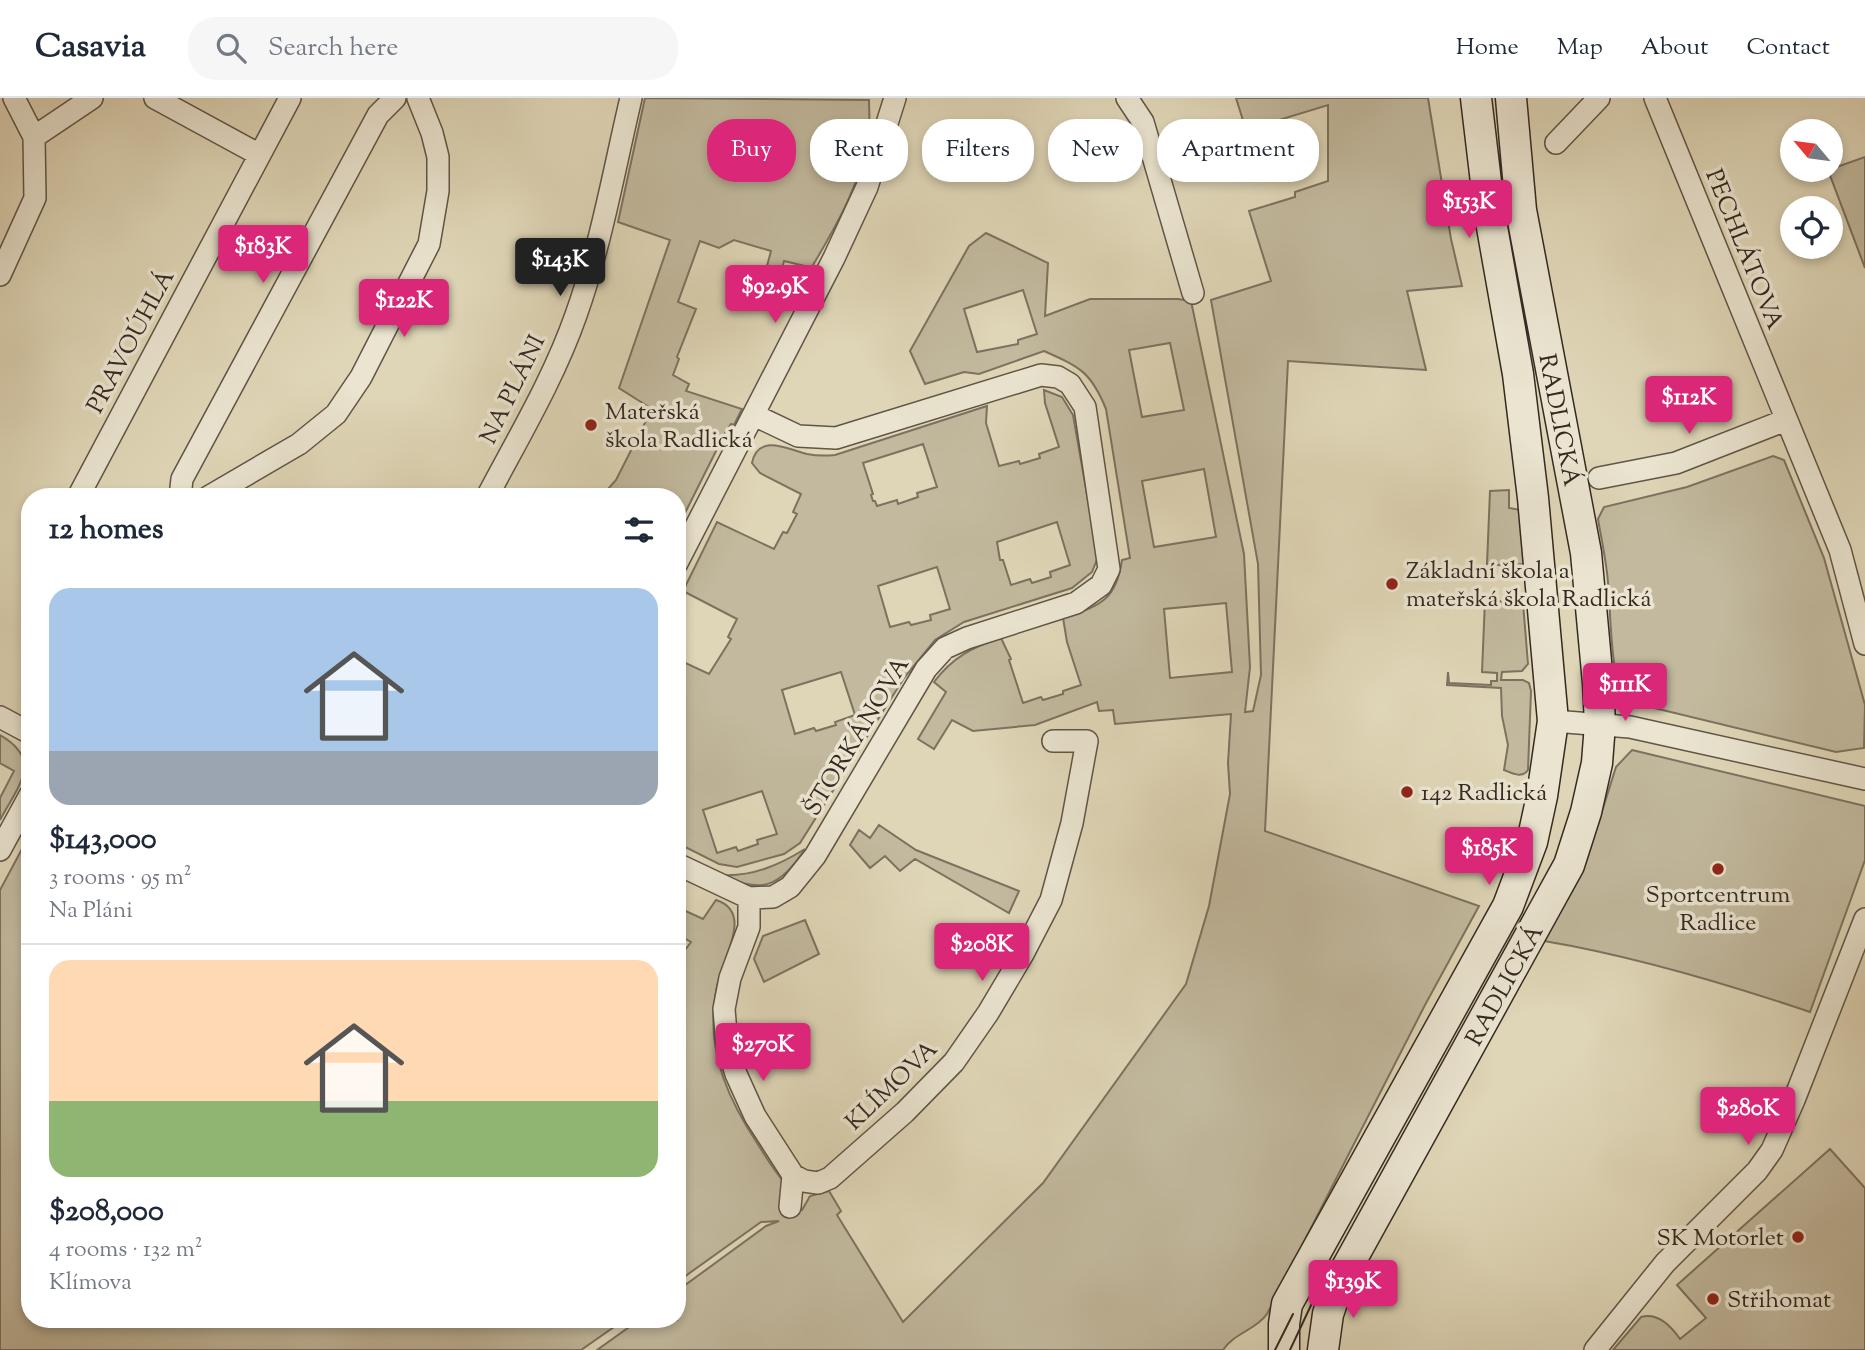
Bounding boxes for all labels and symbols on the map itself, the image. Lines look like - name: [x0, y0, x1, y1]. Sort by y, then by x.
- north arrow: [1780, 119, 1843, 182]
- street label: PECHLÁTOVA: [1695, 164, 1791, 336]
- pin: $153K: [1420, 180, 1518, 240]
- pin: $183K: [214, 226, 312, 285]
- pin: $143K: [511, 238, 609, 298]
- street label: PRAVOÚHLÁ: [80, 263, 184, 420]
- pin: $92.9K: [718, 266, 832, 325]
- pin: $122K: [355, 280, 453, 339]
- street label: NA PLÁNI: [473, 329, 555, 450]
- street label: RADLICKÁ: [1529, 351, 1588, 490]
- pin: $112K: [1640, 376, 1738, 436]
- place label: Mateřská škola Radlická: [605, 396, 753, 458]
- marker: Mateřská škola Radlická: [583, 417, 599, 433]
- place label: Základní škola a mateřská škola Radlická: [1406, 555, 1651, 617]
- marker: Základní škola a mateřská škola Radlická: [1384, 576, 1400, 592]
- street label: ŠTORKÁNOVA: [797, 651, 919, 823]
- pin: $111K: [1576, 664, 1674, 723]
- place label: 142 Radlická: [1421, 777, 1547, 811]
- marker: 142 Radlická: [1399, 784, 1415, 800]
- pin: $185K: [1440, 828, 1538, 887]
- marker: Sportcentrum Radlice: [1710, 861, 1726, 877]
- place label: Sportcentrum Radlice: [1646, 879, 1791, 941]
- street label: RADLICKÁ: [1458, 919, 1553, 1053]
- pin: $208K: [933, 924, 1031, 983]
- pin: $270K: [714, 1024, 812, 1083]
- street label: KLÍMOVA: [839, 1033, 947, 1139]
- pin: $280K: [1699, 1088, 1797, 1147]
- place label: SK Motorlet: [1657, 1222, 1784, 1256]
- marker: SK Motorlet: [1790, 1229, 1806, 1245]
- pin: $139K: [1304, 1260, 1402, 1320]
- place label: Střihomat: [1727, 1284, 1831, 1318]
- marker: Střihomat: [1705, 1291, 1721, 1307]

